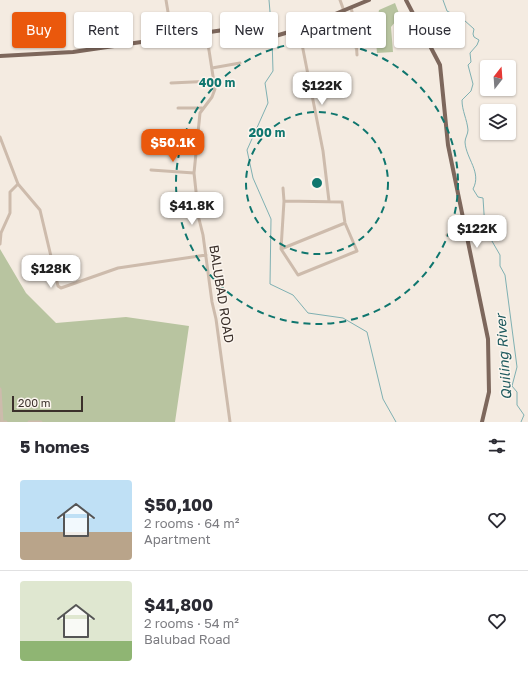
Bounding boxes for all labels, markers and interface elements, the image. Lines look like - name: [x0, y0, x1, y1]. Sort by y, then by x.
- chip: Buy: [12, 12, 66, 48]
- chip: Rent: [74, 12, 133, 48]
- chip: Filters: [141, 12, 212, 48]
- chip: New: [220, 12, 278, 48]
- chip: Apartment: [286, 12, 386, 48]
- chip: House: [394, 12, 465, 48]
- north arrow: [480, 60, 516, 96]
- map controls: [480, 60, 516, 140]
- pin: $122K: [294, 72, 350, 106]
- text: 400 m: [199, 75, 235, 90]
- text: $122K: [302, 77, 342, 93]
- button: layers: [480, 104, 516, 140]
- text: 200 m: [249, 125, 285, 140]
- pin: $50.1K: [140, 129, 206, 163]
- text: $50.1K: [150, 134, 196, 150]
- centre of rings: [310, 176, 324, 190]
- pin: $41.8K: [159, 192, 225, 226]
- text: $41.8K: [169, 197, 215, 213]
- pin: $122K: [449, 215, 505, 249]
- text: $122K: [457, 220, 497, 236]
- street label: BALUBAD ROAD: [206, 244, 238, 344]
- pin: $128K: [23, 255, 79, 289]
- text: $128K: [30, 260, 72, 276]
- water label: Quiling River: [491, 311, 514, 400]
- scale bar: [12, 394, 83, 413]
- text: 200 m: [18, 396, 51, 409]
- icon: filters: [486, 435, 508, 457]
- text: 5 homes: [20, 436, 90, 457]
- text: $50,100: [144, 494, 213, 515]
- icon: home: [52, 496, 100, 544]
- icon: heart: [486, 509, 508, 531]
- text: 2 rooms · 64 m²: [144, 515, 239, 531]
- text: Apartment: [144, 531, 211, 547]
- text: $41,800: [144, 594, 213, 615]
- icon: home: [52, 597, 100, 645]
- icon: heart: [486, 610, 508, 632]
- text: 2 rooms · 54 m²: [144, 615, 239, 631]
- text: Balubad Road: [144, 631, 231, 647]

